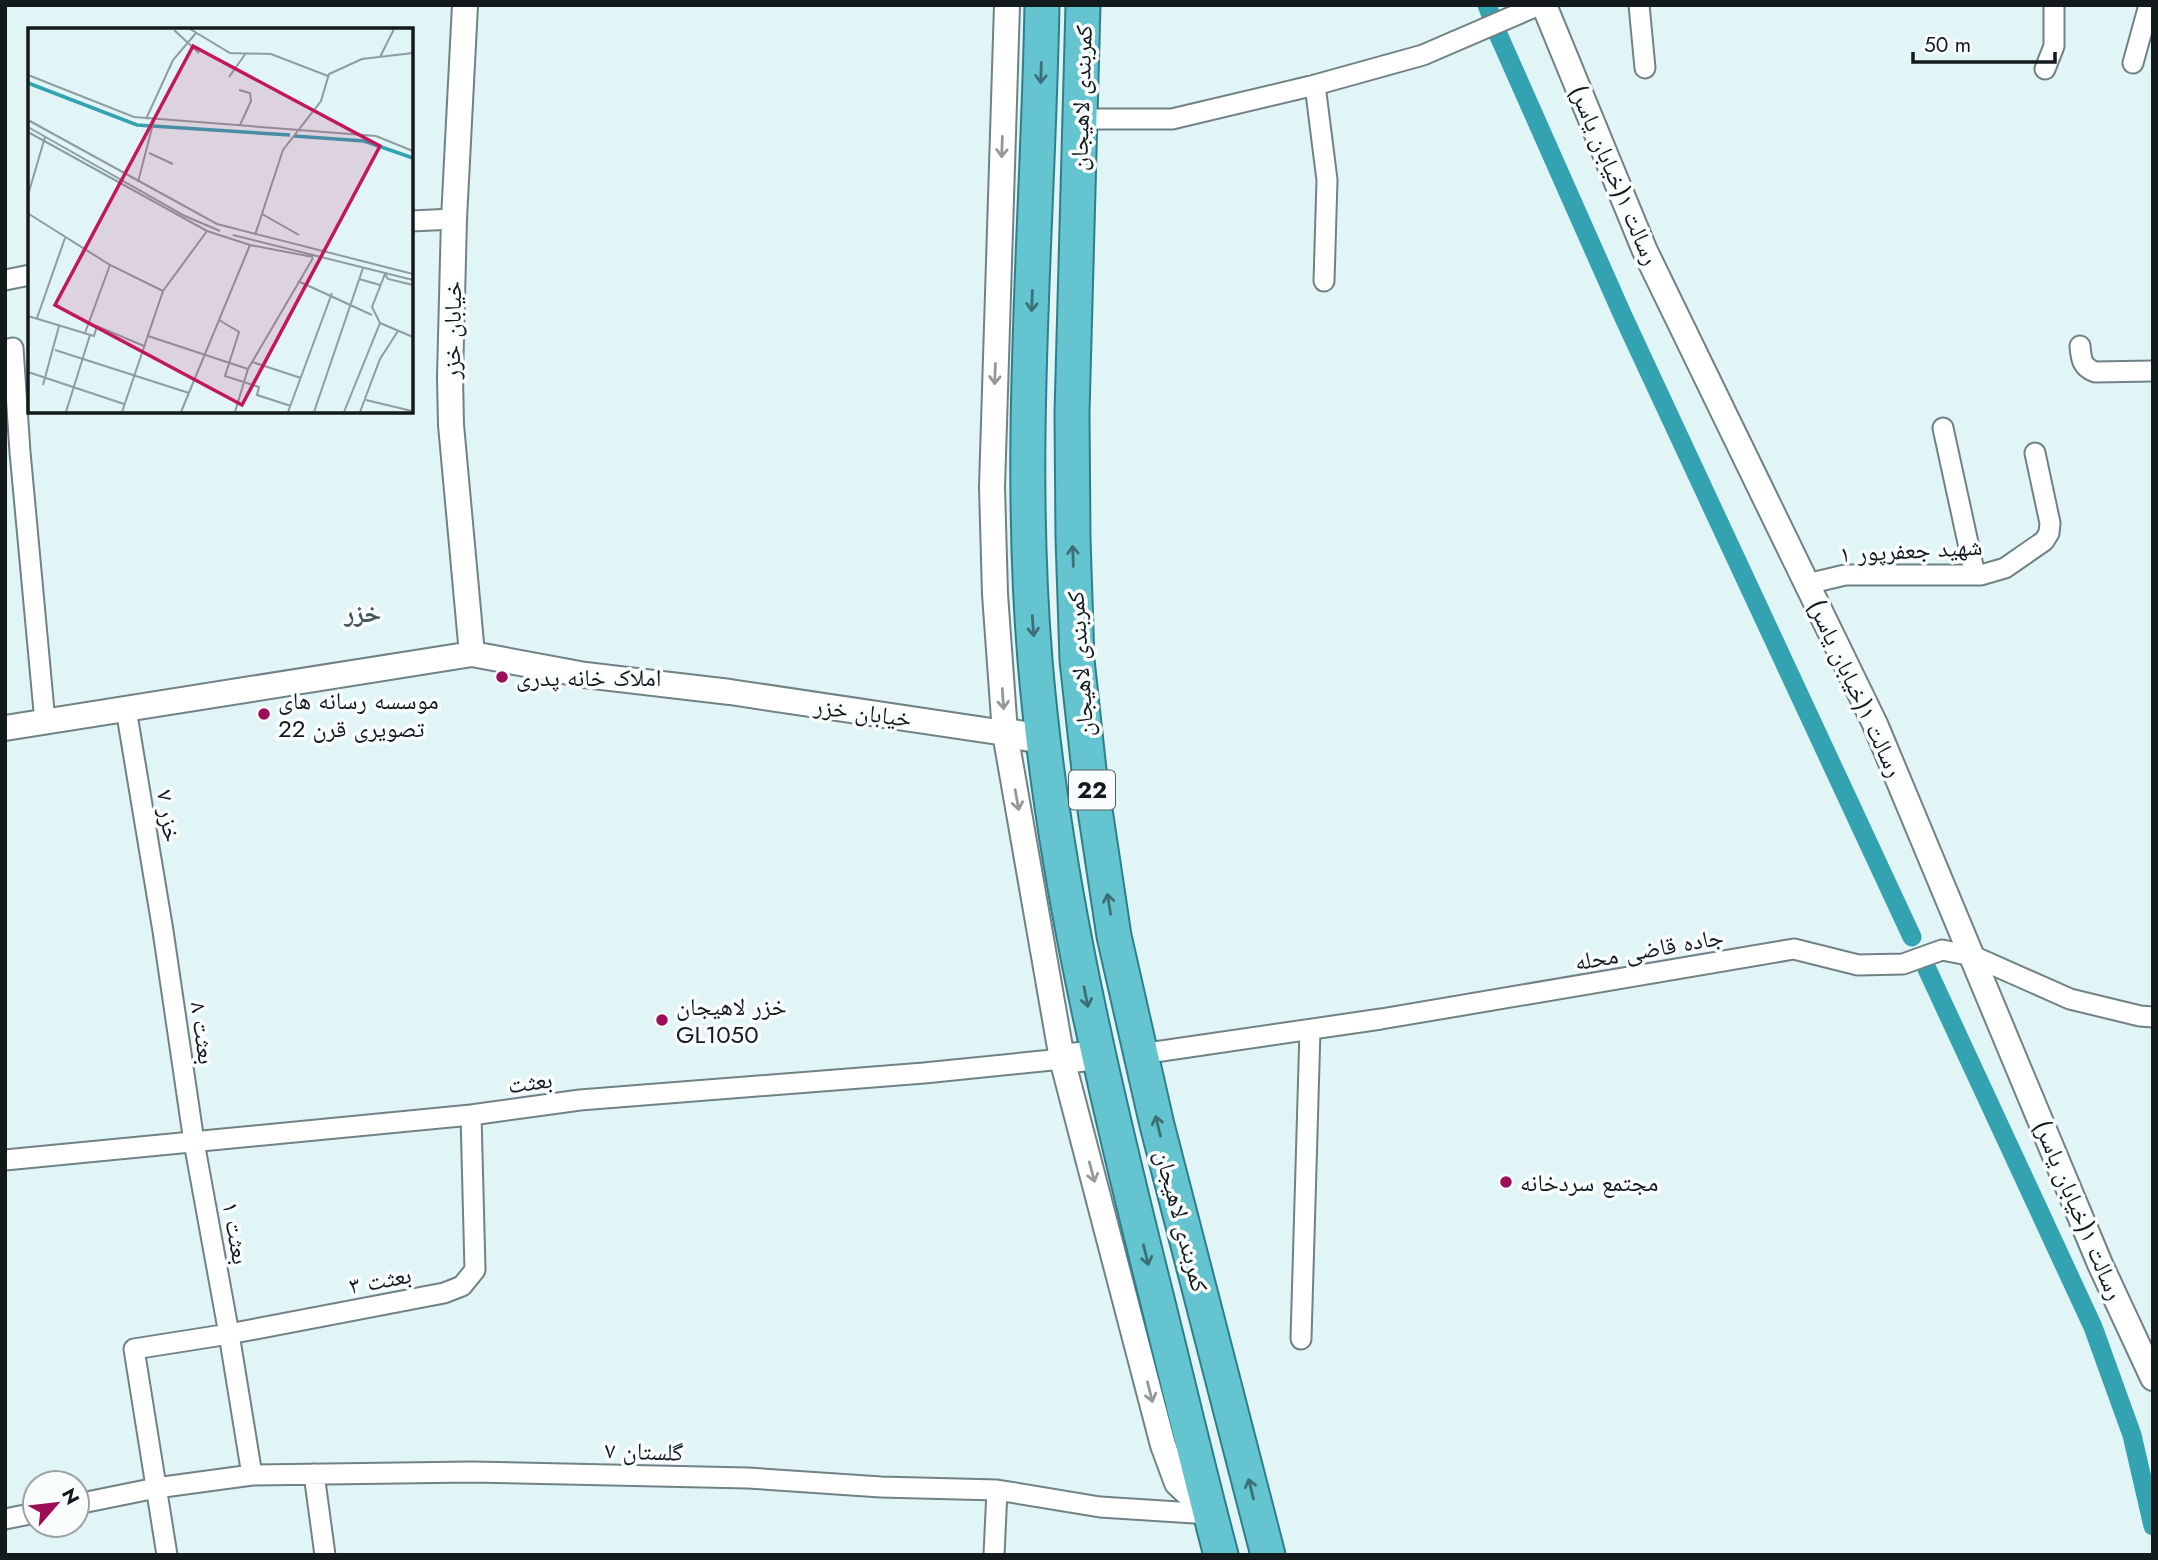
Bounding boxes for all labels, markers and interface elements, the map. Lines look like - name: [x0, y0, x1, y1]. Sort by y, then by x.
- scale bar: [1913, 21, 2055, 65]
- street label: کمربندی لاهیجان: [1061, 24, 1101, 172]
- inset map: [28, 28, 413, 413]
- text: 50 m: [1924, 30, 1971, 60]
- one-way arrow: [1034, 62, 1047, 85]
- street label: رسالت ۱(خیابان یاسر): [1561, 80, 1669, 270]
- one-way arrow: [996, 135, 1009, 158]
- street label: خیابان خزر: [434, 281, 470, 380]
- one-way arrow: [1026, 289, 1039, 312]
- one-way arrow: [989, 363, 1002, 386]
- street label: شهید جعفرپور ۱: [1839, 529, 1983, 571]
- one-way arrow: [1067, 545, 1080, 568]
- street label: کمربندی لاهیجان: [1057, 590, 1103, 738]
- street label: رسالت ۱(خیابان یاسر): [1799, 593, 1913, 783]
- district label: خزر: [344, 594, 381, 632]
- one-way arrow: [1027, 614, 1040, 637]
- place label: املاک خانه پدری: [516, 660, 662, 695]
- marker: املاک خانه پدری: [494, 669, 510, 685]
- place label: موسسه رسانه های تصویری قرن 22: [278, 683, 439, 746]
- street label: خیابان خزر: [811, 688, 914, 736]
- one-way arrow: [996, 688, 1009, 711]
- marker: موسسه رسانه های تصویری قرن 22: [256, 706, 272, 722]
- road number: 22: [1069, 770, 1115, 810]
- street label: خزر ۷: [148, 787, 190, 845]
- one-way arrow: [1011, 788, 1024, 811]
- one-way arrow: [1102, 893, 1115, 916]
- street label: جاده قاضی محله: [1572, 919, 1726, 979]
- one-way arrow: [1079, 985, 1093, 1008]
- place label: خزر لاهیجان GL1050: [676, 989, 787, 1052]
- street label: بعثت ۸: [181, 999, 225, 1067]
- marker: خزر لاهیجان GL1050: [654, 1012, 670, 1028]
- street label: بعثت: [505, 1062, 555, 1102]
- one-way arrow: [1150, 1115, 1164, 1138]
- street label: رسالت ۱(خیابان یاسر): [2025, 1115, 2133, 1305]
- street label: کمربندی لاهیجان: [1146, 1146, 1218, 1296]
- one-way arrow: [1086, 1161, 1099, 1183]
- place label: مجتمع سردخانه: [1520, 1165, 1658, 1200]
- marker: مجتمع سردخانه: [1498, 1174, 1514, 1190]
- street label: بعثت ۱: [213, 1199, 259, 1267]
- one-way arrow: [1140, 1243, 1153, 1266]
- street label: بعثت ۳: [346, 1257, 414, 1303]
- one-way arrow: [1144, 1380, 1157, 1403]
- street label: گلستان ۷: [604, 1432, 684, 1470]
- north arrow: [21, 1469, 91, 1539]
- one-way arrow: [1244, 1478, 1257, 1501]
- text: N: [55, 1483, 86, 1509]

